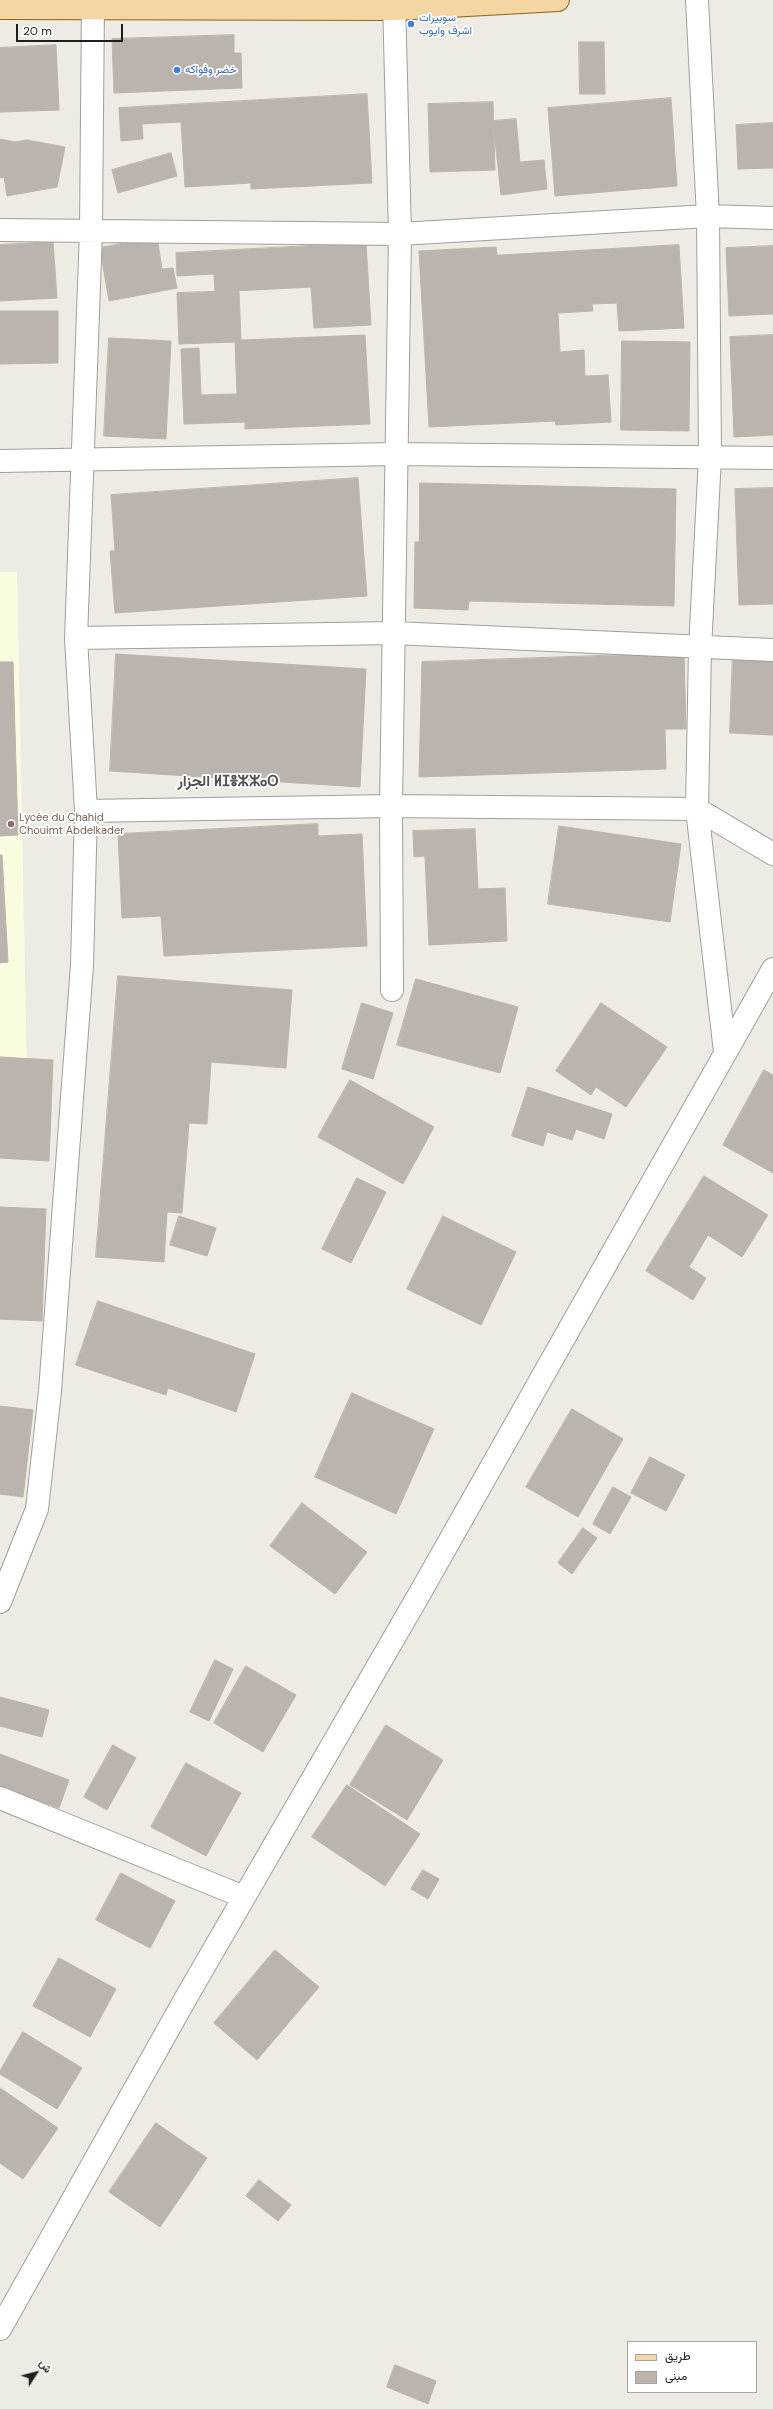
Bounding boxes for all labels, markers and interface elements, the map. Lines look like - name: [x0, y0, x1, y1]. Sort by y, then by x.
- place label: سوبيرات اشرف وايوب: [419, 11, 472, 37]
- scale bar: [18, 16, 125, 42]
- marker: سوبيرات اشرف وايوب: [406, 19, 416, 29]
- text: 20 m: [23, 23, 52, 39]
- place label: خضر وفواكه: [185, 63, 237, 77]
- marker: خضر وفواكه: [172, 65, 182, 75]
- district label: الجزار ⵍⵊⴻⵣⵣⴰⵔ: [177, 773, 279, 791]
- place label: Lycée du Chahid Chouimt Abdelkader: [19, 811, 124, 837]
- marker: Lycée du Chahid Chouimt Abdelkader: [6, 819, 16, 829]
- legend: [627, 2341, 757, 2393]
- text: طريق: [665, 2348, 690, 2364]
- north arrow: [16, 2353, 56, 2393]
- text: ش: [36, 2356, 55, 2375]
- text: مبنى: [665, 2368, 687, 2384]

